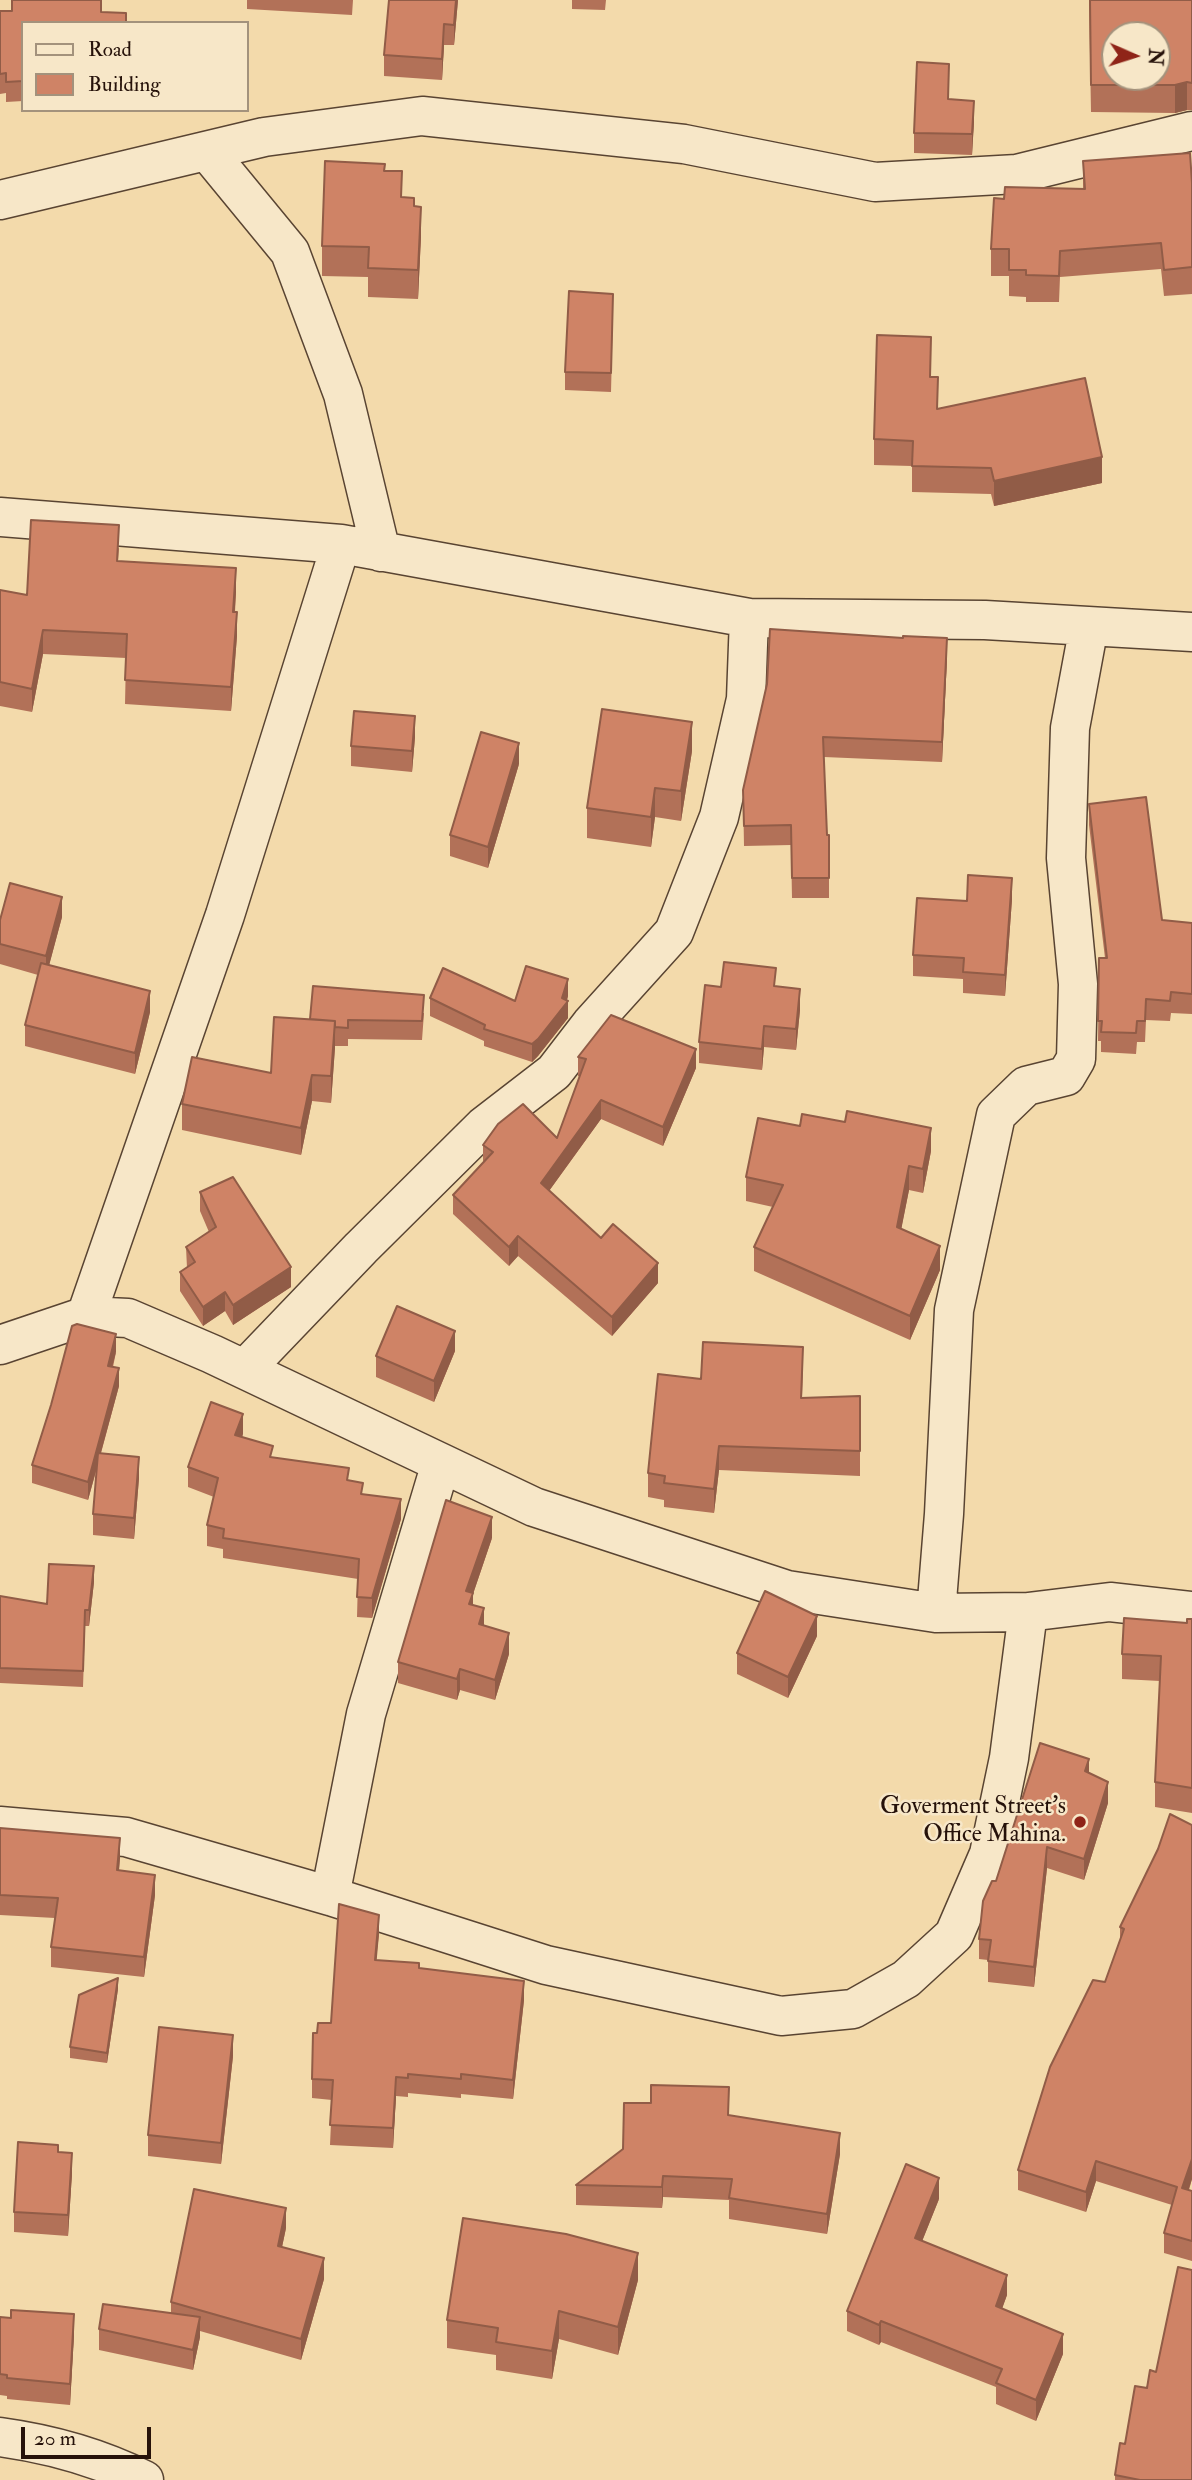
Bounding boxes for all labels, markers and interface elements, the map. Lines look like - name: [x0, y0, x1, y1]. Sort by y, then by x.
- legend: [21, 21, 248, 112]
- north arrow: [1101, 21, 1171, 91]
- text: Road: [88, 36, 132, 63]
- text: N: [1143, 48, 1167, 66]
- text: Building: [88, 71, 161, 98]
- place label: Goverment Street's Office Mahina.: [880, 1794, 1066, 1850]
- marker: Goverment Street's Office Mahina.: [1072, 1814, 1088, 1830]
- scale bar: [24, 2414, 154, 2458]
- text: 20 m: [34, 2425, 76, 2452]

